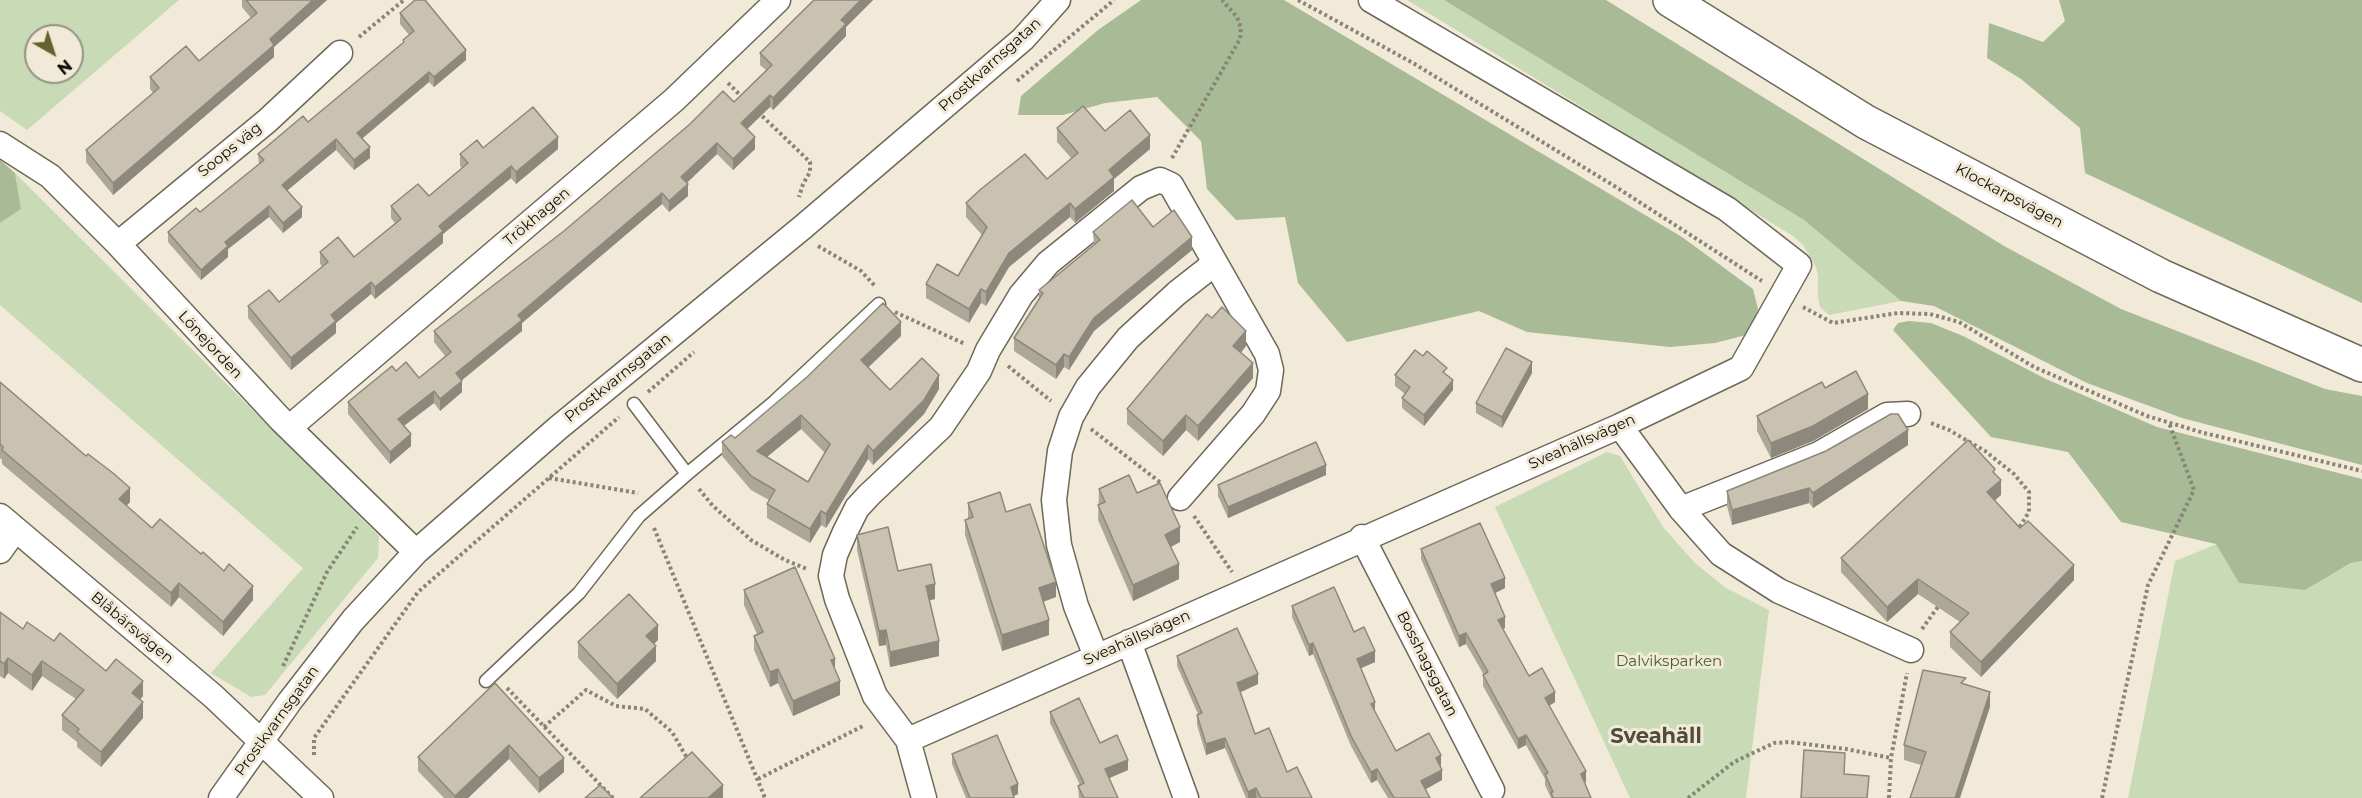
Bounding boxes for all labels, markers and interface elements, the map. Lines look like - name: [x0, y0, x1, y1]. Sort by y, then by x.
- street label: Prostkvarnsgatan: [935, 14, 1045, 116]
- north arrow: [24, 24, 84, 84]
- text: N: [53, 55, 75, 78]
- street label: Soops väg: [195, 119, 265, 181]
- street label: Klockarpsvägen: [1952, 160, 2066, 232]
- street label: Trökhagen: [500, 184, 574, 250]
- street label: Lönejorden: [174, 307, 246, 383]
- street label: Prostkvarnsgatan: [561, 330, 675, 426]
- street label: Sveahällsvägen: [1526, 410, 1638, 474]
- street label: Blåbärsvägen: [87, 588, 177, 668]
- street label: Sveahällsvägen: [1081, 606, 1193, 670]
- street label: Bosshagsgatan: [1393, 608, 1461, 720]
- park label: Dalviksparken: [1616, 653, 1722, 671]
- street label: Prostkvarnsgatan: [231, 662, 323, 780]
- district label: Sveahäll: [1610, 724, 1702, 750]

